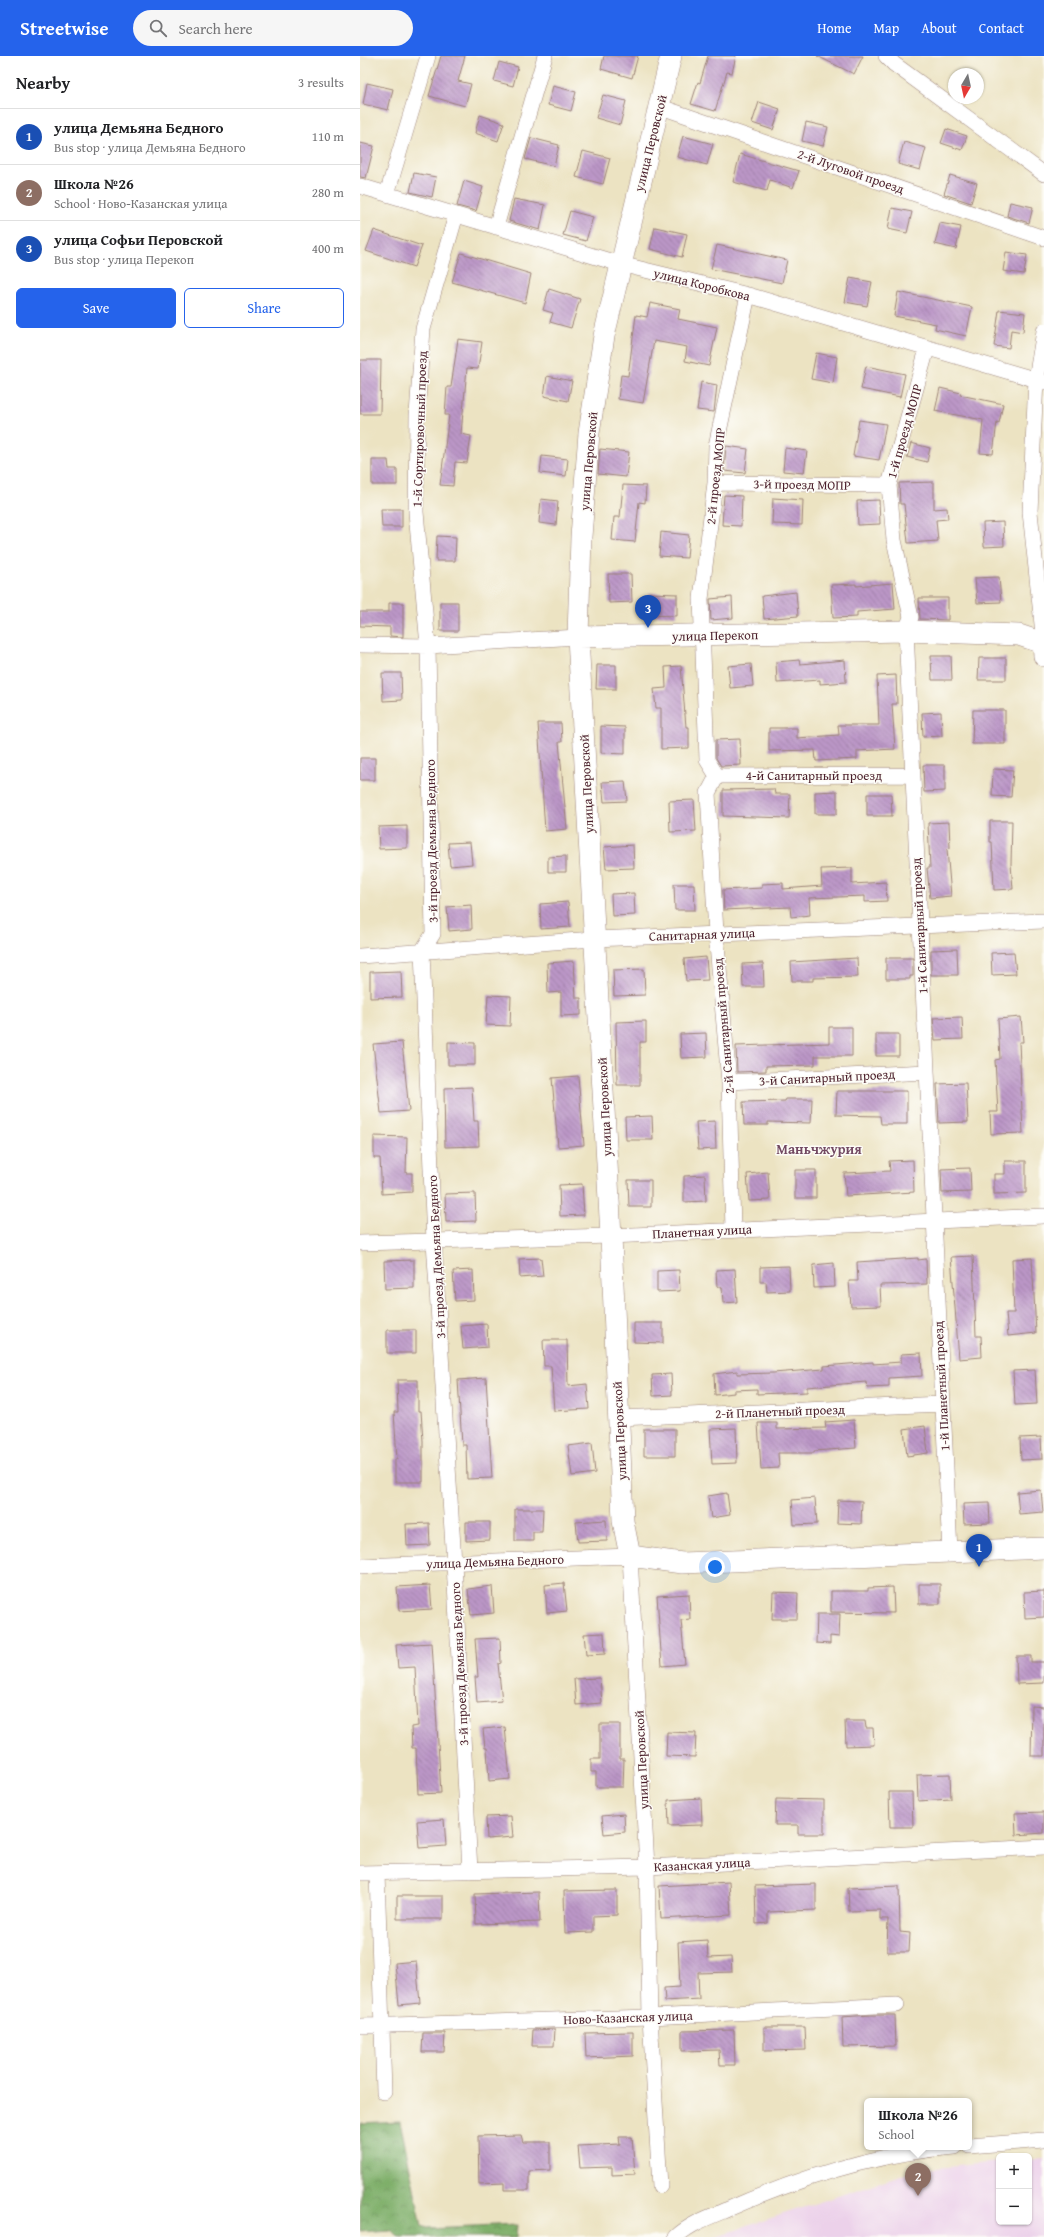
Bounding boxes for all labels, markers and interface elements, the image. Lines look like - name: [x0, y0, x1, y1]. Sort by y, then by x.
- search box: [133, 10, 413, 46]
- text: Streetwise: [20, 14, 109, 42]
- icon: search: [147, 17, 169, 39]
- text: Search here: [179, 18, 253, 39]
- text: Home: [817, 18, 852, 38]
- text: Map: [874, 18, 899, 38]
- text: About: [921, 18, 957, 38]
- text: Contact: [979, 18, 1024, 38]
- north arrow: [948, 68, 984, 104]
- text: Nearby: [16, 70, 70, 95]
- text: 3 results: [298, 73, 344, 92]
- street label: улица Перовской: [629, 92, 672, 195]
- text: улица Демьяна Бедного: [54, 117, 223, 138]
- text: 1: [26, 127, 32, 146]
- text: 110 m: [312, 127, 344, 146]
- text: Bus stop · улица Демьяна Бедного: [54, 138, 246, 157]
- street label: 2-й Луговой проезд: [795, 144, 907, 199]
- text: Школа №26: [54, 173, 134, 194]
- text: 2: [26, 183, 32, 202]
- text: 280 m: [312, 183, 344, 202]
- text: School · Ново-Казанская улица: [54, 194, 228, 213]
- text: улица Софьи Перовской: [54, 229, 223, 250]
- text: 3: [26, 239, 32, 258]
- text: 400 m: [312, 239, 344, 258]
- text: Bus stop · улица Перекоп: [54, 250, 194, 269]
- street label: улица Коробкова: [651, 263, 753, 306]
- button: Save: [16, 288, 176, 328]
- button: Share: [184, 288, 344, 328]
- street label: 1-й Сортировочный проезд: [407, 350, 432, 508]
- street label: 1-й проезд МОПР: [882, 382, 927, 481]
- street label: улица Перовской: [575, 410, 602, 512]
- street label: 2-й проезд МОПР: [701, 427, 730, 525]
- street label: 3-й проезд МОПР: [753, 474, 851, 495]
- pin: 3: [635, 595, 661, 628]
- street label: улица Перекоп: [671, 625, 758, 646]
- street label: улица Перовской: [574, 734, 599, 835]
- street label: 3-й проезд Демьяна Бедного: [421, 759, 442, 923]
- street label: 4-й Санитарный проезд: [746, 766, 882, 785]
- street label: 1-й Санитарный проезд: [906, 857, 933, 995]
- street label: Санитарная улица: [649, 923, 756, 946]
- street label: 2-й Санитарный проезд: [708, 957, 739, 1095]
- street label: улица Перовской: [592, 1057, 617, 1158]
- street label: 3-й Санитарный проезд: [758, 1064, 896, 1091]
- district label: Маньчжурия: [776, 1139, 862, 1159]
- street label: 3-й проезд Демьяна Бедного: [423, 1174, 450, 1339]
- street label: Планетная улица: [652, 1219, 753, 1244]
- street label: 1-й Планетный проезд: [929, 1321, 954, 1451]
- street label: улица Перовской: [607, 1381, 632, 1482]
- street label: 2-й Планетный проезд: [715, 1400, 845, 1423]
- pin: 1: [966, 1534, 992, 1567]
- street label: улица Демьяна Бедного: [425, 1550, 565, 1573]
- your location: [705, 1557, 725, 1577]
- street label: 3-й проезд Демьяна Бедного: [446, 1581, 473, 1746]
- street label: улица Перовской: [629, 1710, 654, 1811]
- street label: Казанская улица: [653, 1852, 752, 1877]
- street label: Ново-Казанская улица: [563, 2006, 694, 2029]
- popup: [864, 2098, 972, 2150]
- text: Школа №26: [878, 2104, 958, 2125]
- text: School: [878, 2125, 914, 2144]
- map controls: [996, 2153, 1032, 2225]
- button: +: [996, 2153, 1032, 2189]
- pin: 2: [905, 2163, 931, 2196]
- button: −: [996, 2189, 1032, 2225]

